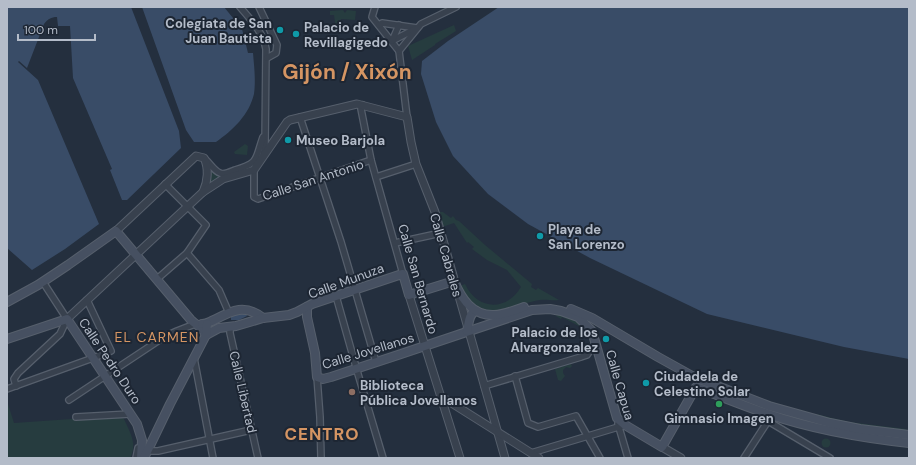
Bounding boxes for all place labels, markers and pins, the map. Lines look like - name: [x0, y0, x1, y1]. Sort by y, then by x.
- place label: Colegiata de San Juan Bautista: [165, 15, 272, 47]
- place label: Palacio de Revillagigedo: [304, 19, 388, 51]
- marker: Colegiata de San Juan Bautista: [275, 25, 285, 35]
- marker: Palacio de Revillagigedo: [291, 29, 301, 39]
- place label: Museo Barjola: [296, 132, 385, 149]
- marker: Museo Barjola: [283, 135, 293, 145]
- place label: Playa de San Lorenzo: [548, 221, 625, 253]
- marker: Playa de San Lorenzo: [535, 231, 545, 241]
- place label: Palacio de los Alvargonzalez: [510, 324, 598, 356]
- marker: Palacio de los Alvargonzalez: [601, 334, 611, 344]
- place label: Ciudadela de Celestino Solar: [654, 368, 751, 400]
- place label: Biblioteca Pública Jovellanos: [360, 377, 477, 409]
- marker: Ciudadela de Celestino Solar: [641, 378, 651, 388]
- marker: Biblioteca Pública Jovellanos: [347, 387, 357, 397]
- marker: Gimnasio Imagen: [714, 399, 724, 409]
- place label: Gimnasio Imagen: [664, 410, 774, 427]

